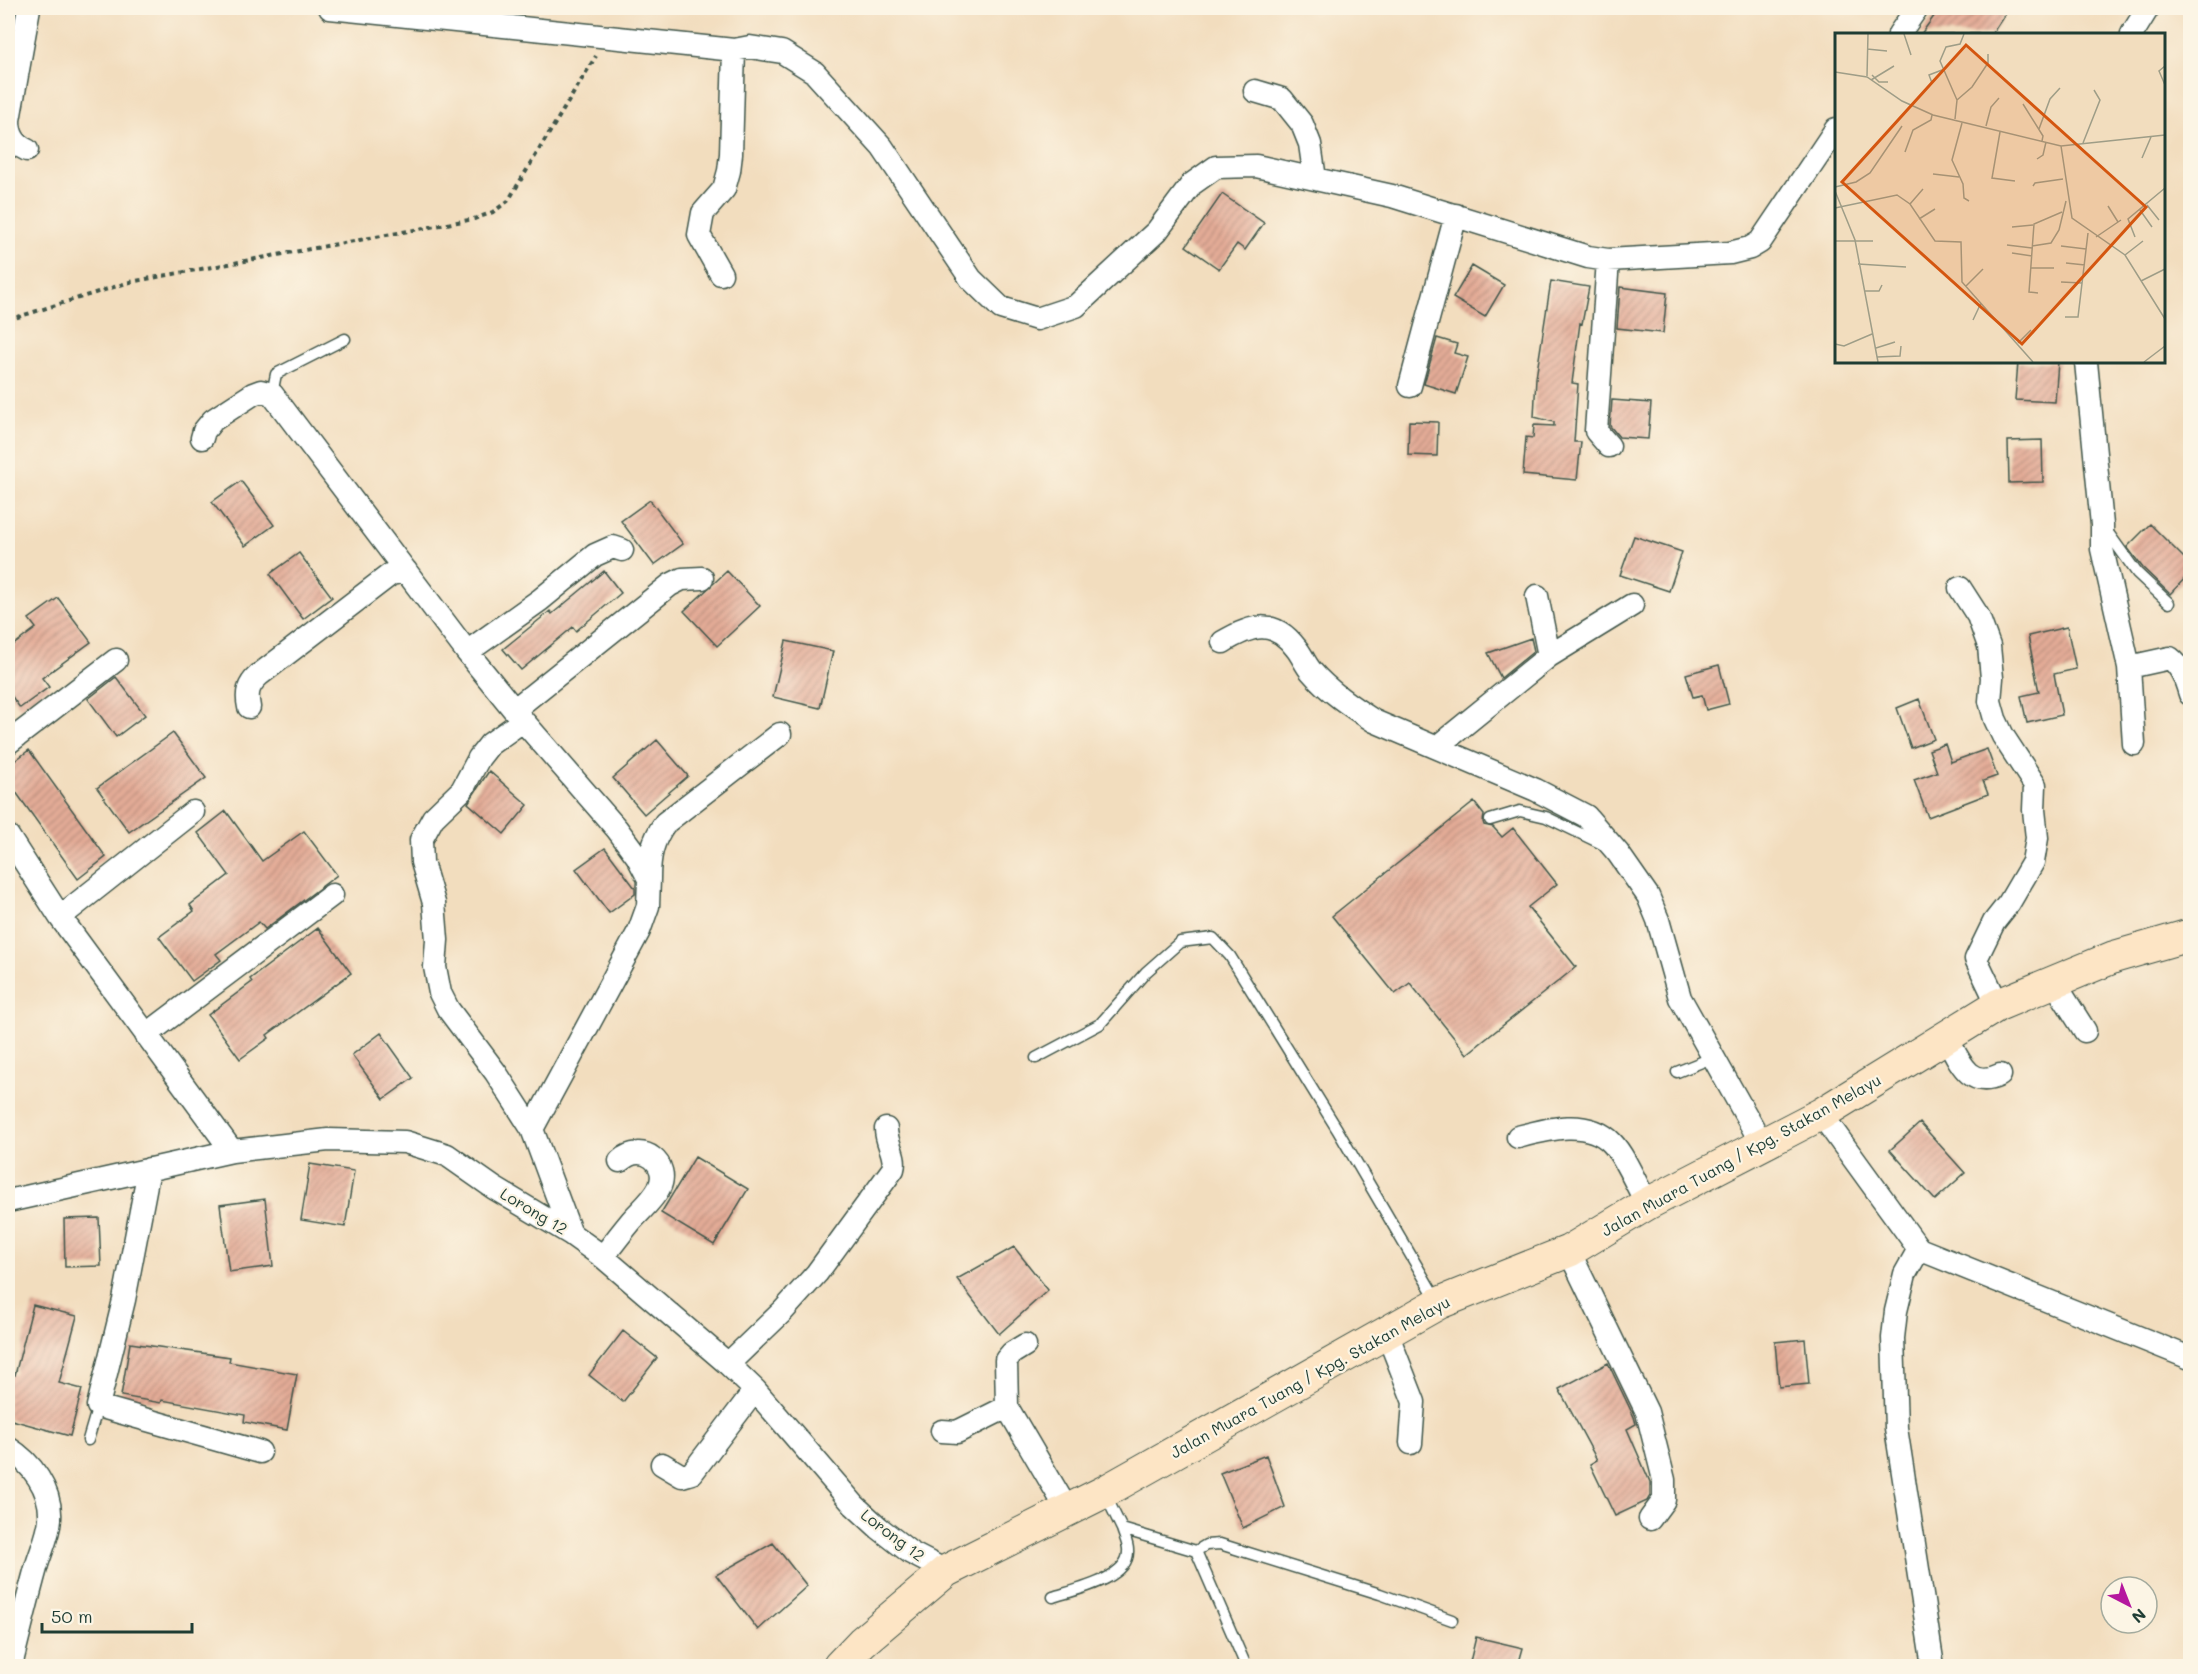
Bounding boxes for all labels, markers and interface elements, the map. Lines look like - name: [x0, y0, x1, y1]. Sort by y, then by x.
- inset map: [1835, 33, 2165, 363]
- street label: Jalan Muara Tuang / Kpg. Stakan Melayu: [1597, 1069, 1884, 1241]
- street label: Lorong 12: [497, 1182, 572, 1239]
- street label: Jalan Muara Tuang / Kpg. Stakan Melayu: [1166, 1291, 1453, 1463]
- street label: Lorong 12: [857, 1504, 929, 1565]
- north arrow: [2099, 1575, 2159, 1635]
- scale bar: [42, 1596, 192, 1634]
- text: 50 m: [51, 1604, 93, 1628]
- text: N: [2128, 1605, 2151, 1628]

